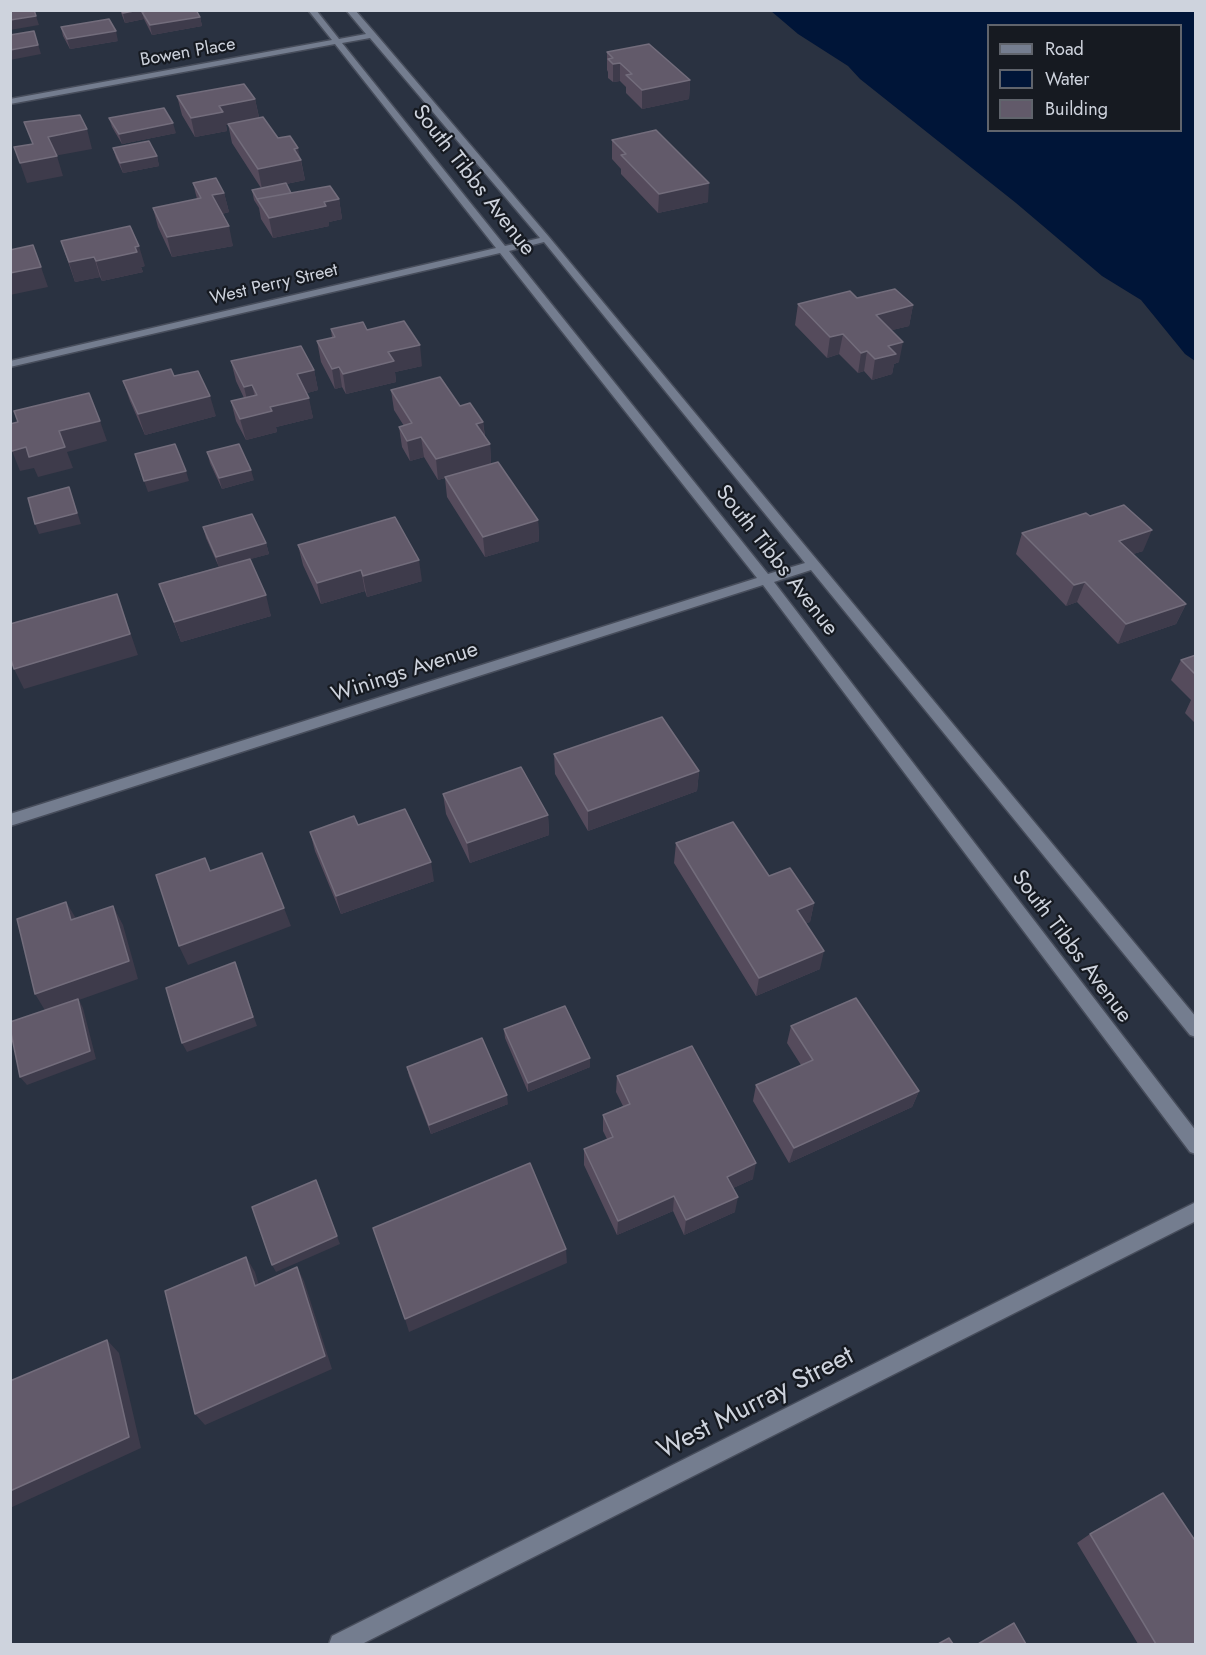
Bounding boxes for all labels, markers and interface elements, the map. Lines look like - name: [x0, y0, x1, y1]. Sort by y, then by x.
- legend: [987, 24, 1182, 132]
- street label: Bowen Place: [139, 34, 237, 72]
- text: Road: [1045, 36, 1084, 62]
- text: Water: [1045, 66, 1089, 92]
- text: Building: [1045, 96, 1108, 122]
- street label: South Tibbs Avenue: [406, 100, 540, 262]
- street label: West Perry Street: [208, 260, 340, 310]
- street label: South Tibbs Avenue: [709, 480, 843, 642]
- street label: Winings Avenue: [328, 637, 482, 709]
- street label: South Tibbs Avenue: [1005, 866, 1137, 1028]
- street label: West Murray Street: [653, 1341, 859, 1467]

